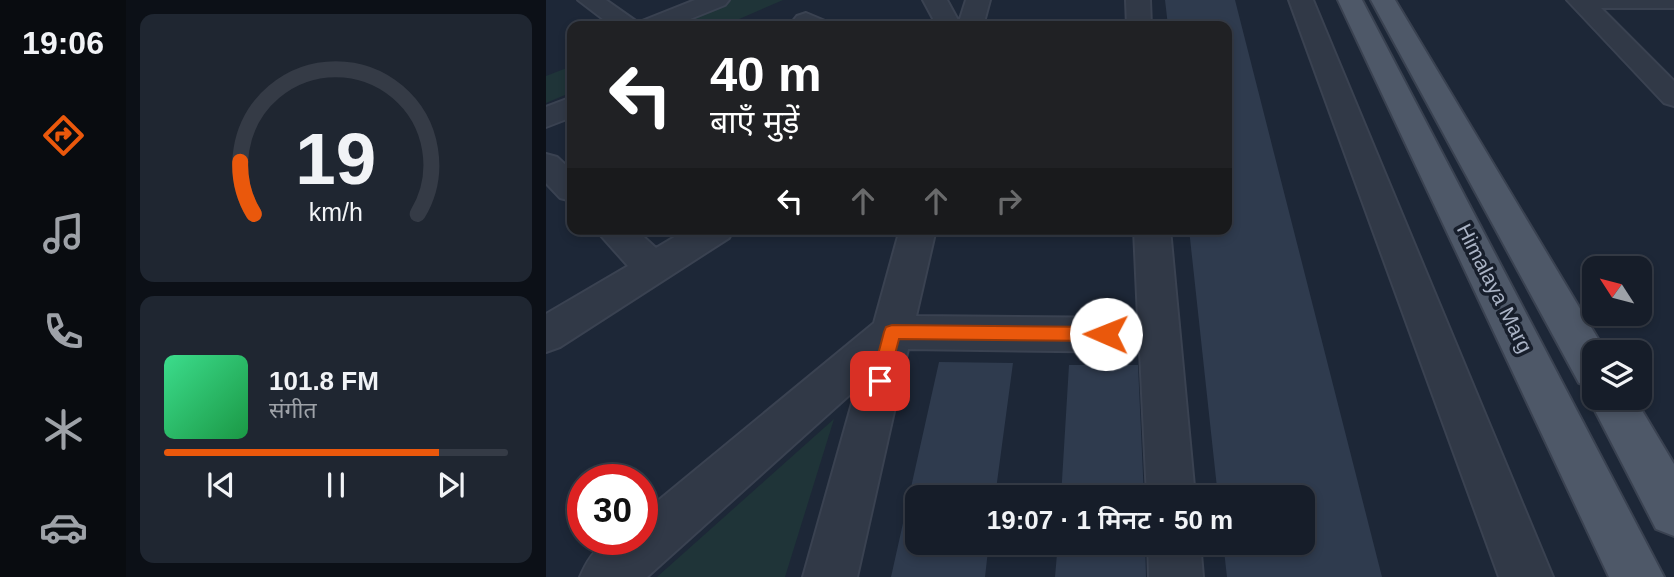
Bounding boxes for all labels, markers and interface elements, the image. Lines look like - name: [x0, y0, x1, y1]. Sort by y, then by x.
- text: 19:06: [22, 25, 104, 61]
- text: 40 m: [710, 47, 822, 101]
- icon: left: [595, 49, 686, 140]
- text: बाएँ मुड़ें: [710, 104, 799, 140]
- icon: directions: [39, 111, 88, 160]
- text: 19: [296, 118, 376, 199]
- icon: left: [771, 182, 809, 220]
- icon: ahead: [844, 182, 882, 220]
- icon: ahead: [917, 182, 955, 220]
- icon: right: [990, 182, 1028, 220]
- text: km/h: [309, 198, 363, 226]
- icon: music: [39, 209, 88, 258]
- street label: Himalaya Marg: [1453, 220, 1537, 356]
- north arrow: [1582, 256, 1652, 326]
- map controls: [1582, 256, 1652, 410]
- position arrow: [1069, 297, 1143, 371]
- icon: phone: [39, 307, 88, 356]
- button: layers: [1582, 340, 1652, 410]
- pin: [850, 351, 910, 411]
- icon: arrive: [861, 362, 899, 400]
- text: 101.8 FM: [269, 366, 379, 396]
- text: संगीत: [269, 397, 317, 423]
- icon: climate: [39, 405, 88, 454]
- speed limit sign: 30: [567, 464, 658, 555]
- icon: previous: [202, 466, 240, 504]
- icon: pause: [317, 466, 355, 504]
- icon: next: [432, 466, 470, 504]
- icon: car: [39, 503, 88, 552]
- text: 19:07 · 1 मिनट · 50 m: [987, 505, 1233, 535]

